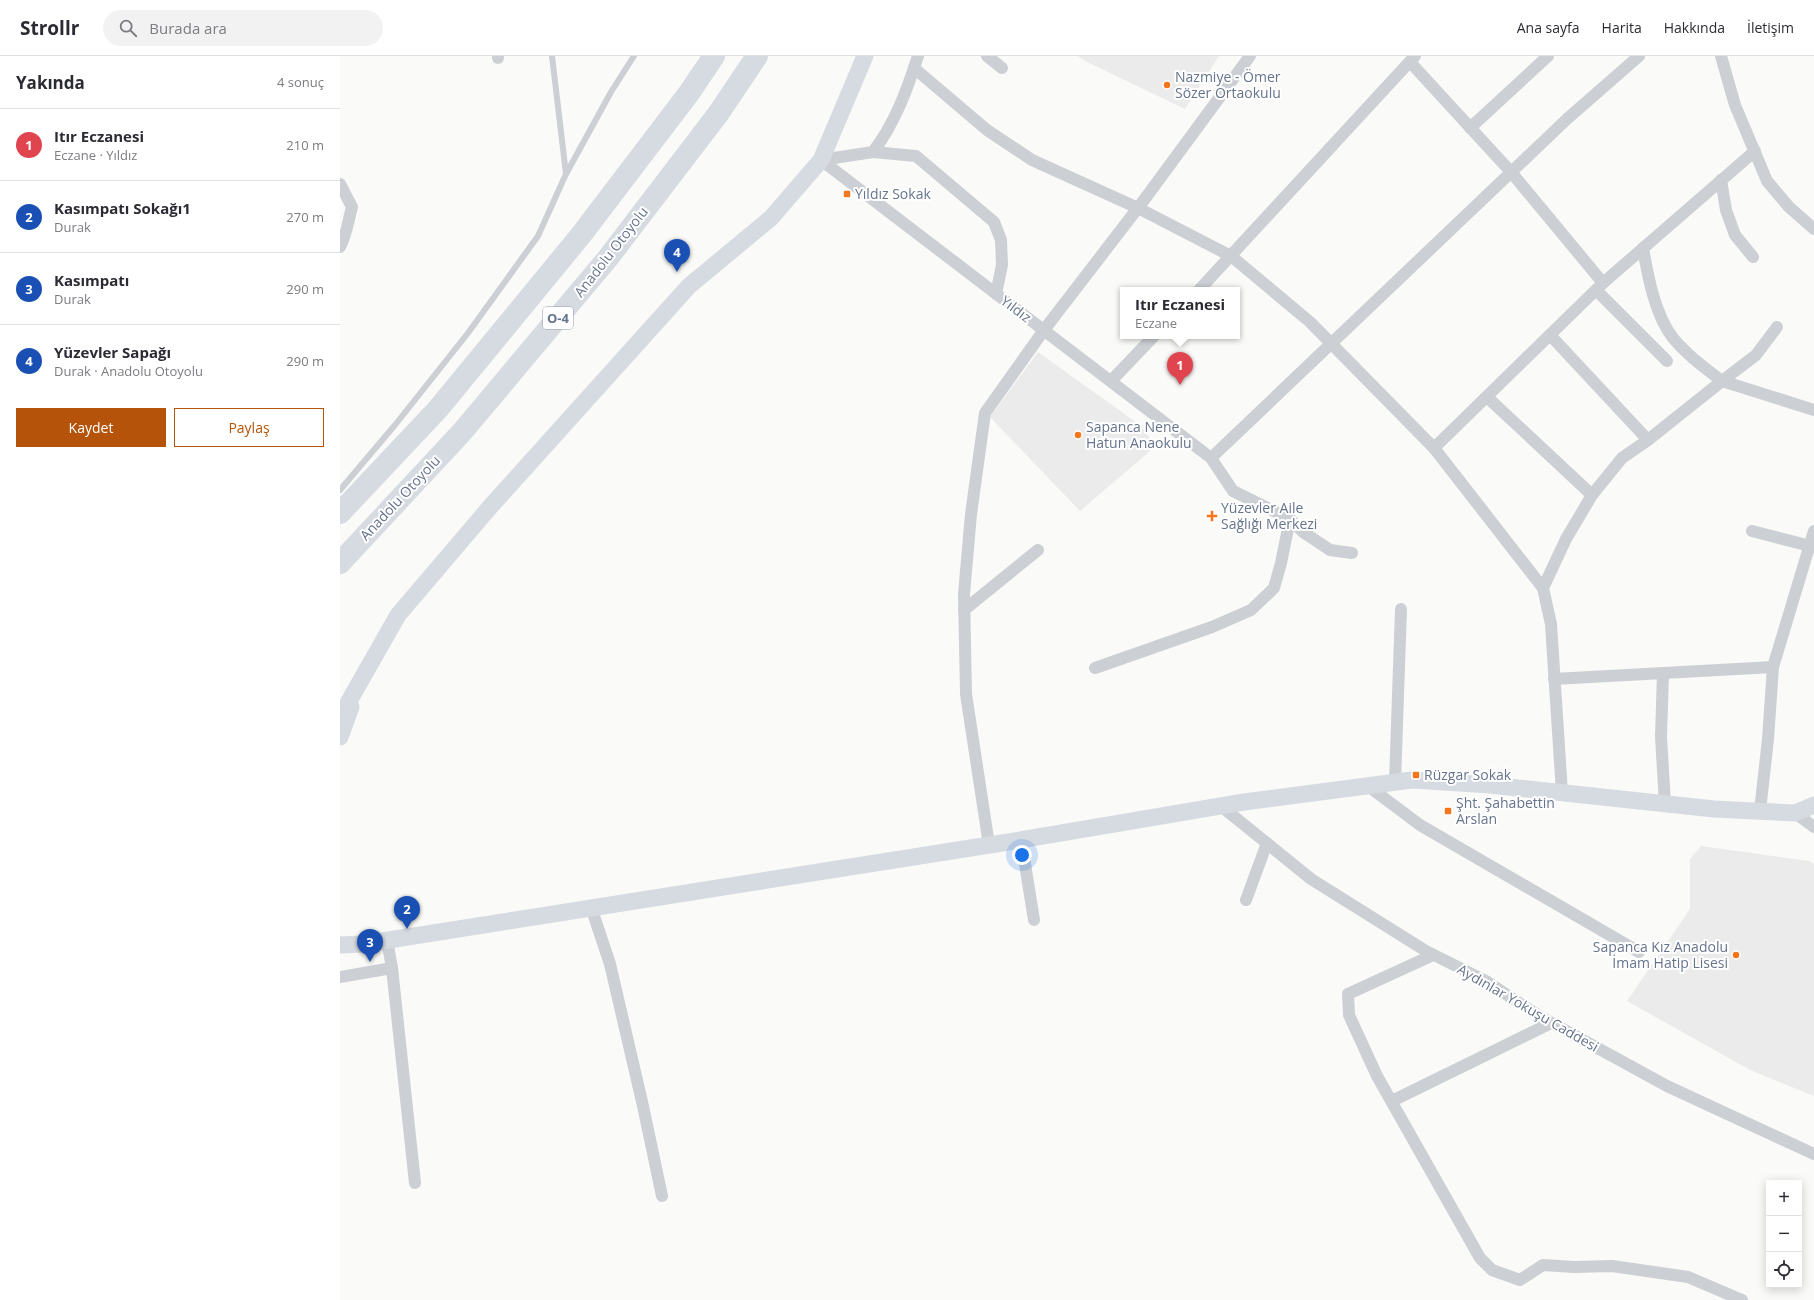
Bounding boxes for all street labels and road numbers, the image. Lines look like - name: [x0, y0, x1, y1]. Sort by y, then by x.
- street label: Anadolu Otoyolu: [569, 203, 652, 301]
- street label: Yıldız: [997, 291, 1036, 327]
- road number: O-4: [543, 307, 573, 329]
- street label: Anadolu Otoyolu: [355, 451, 444, 544]
- street label: Aydınlar Yokuşu Caddesi: [1454, 959, 1602, 1056]

